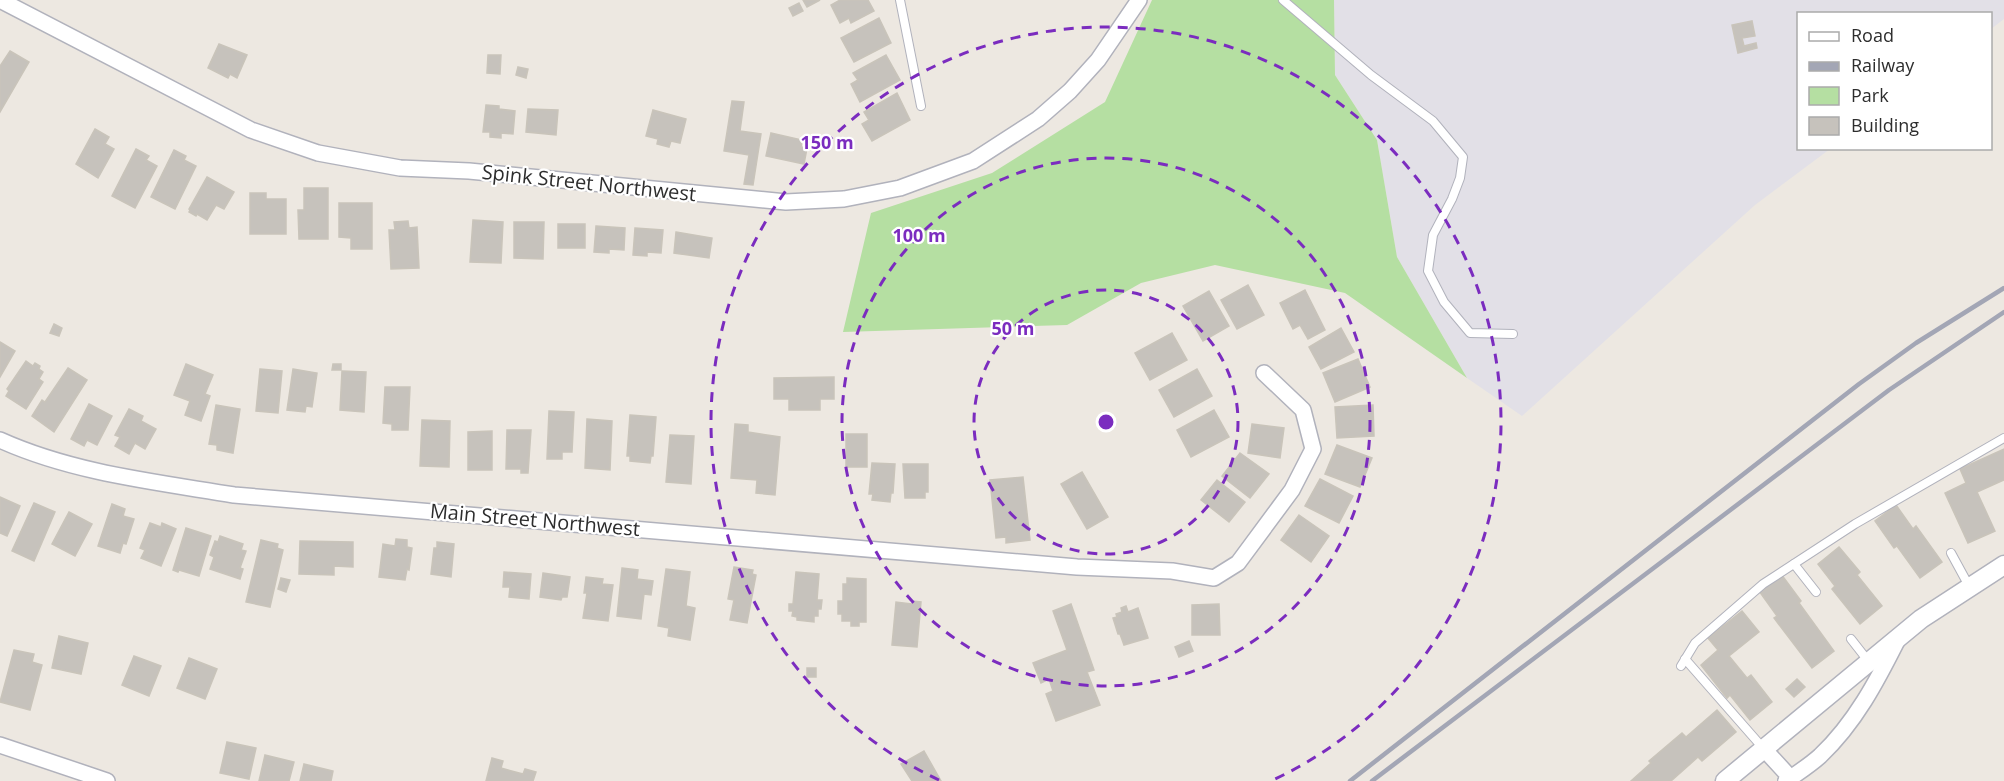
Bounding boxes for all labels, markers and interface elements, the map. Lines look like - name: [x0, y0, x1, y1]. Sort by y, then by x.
- legend: [1797, 12, 1992, 150]
- text: Road: [1851, 23, 1894, 47]
- text: Railway: [1851, 53, 1915, 77]
- text: Park: [1851, 83, 1889, 107]
- text: Building: [1851, 113, 1919, 137]
- text: 150 m: [800, 130, 854, 154]
- street label: Spink Street Northwest: [481, 158, 698, 207]
- text: 100 m: [892, 223, 946, 247]
- text: 50 m: [992, 316, 1034, 340]
- centre of rings: [1096, 412, 1116, 432]
- street label: Main Street Northwest: [429, 497, 641, 542]

